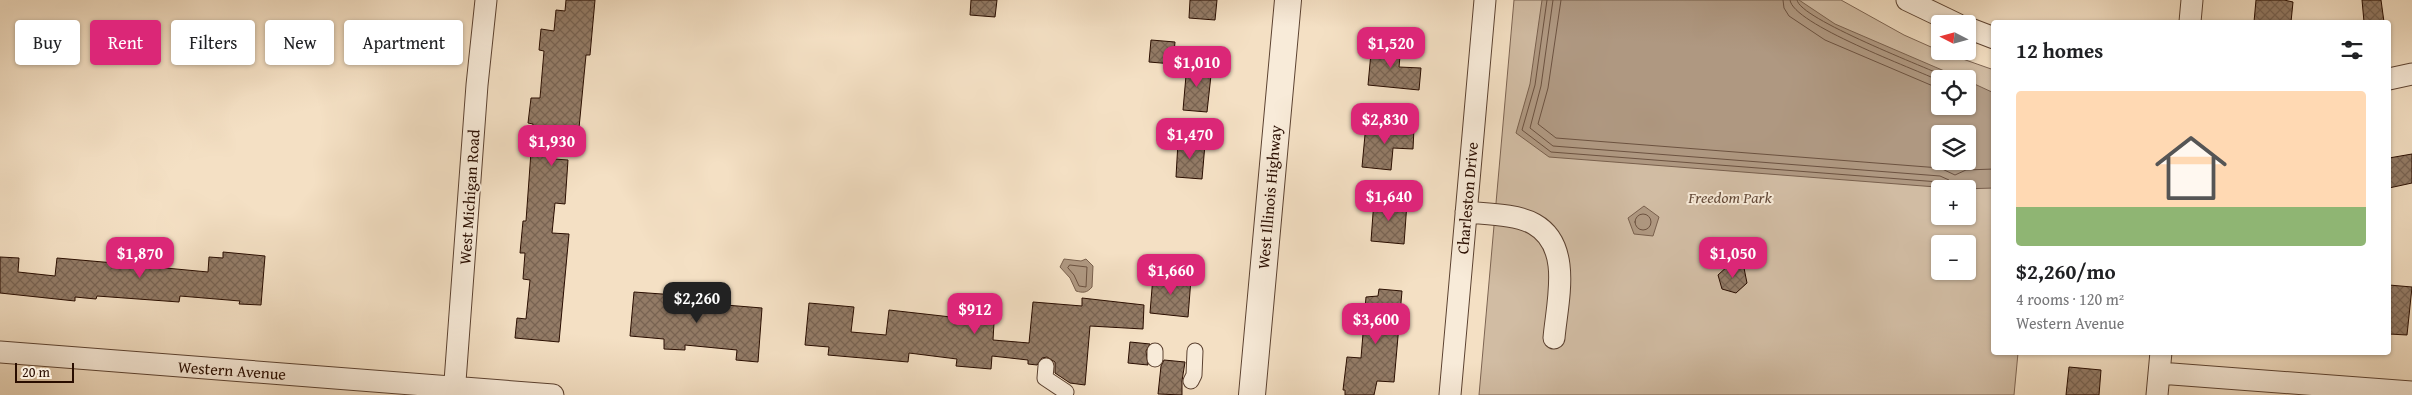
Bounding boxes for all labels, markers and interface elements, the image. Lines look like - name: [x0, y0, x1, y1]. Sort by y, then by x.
- north arrow: [1931, 15, 1976, 60]
- map controls: [1931, 15, 1976, 280]
- chip: Buy: [15, 20, 80, 65]
- chip: Rent: [90, 20, 161, 65]
- chip: Filters: [171, 20, 255, 65]
- chip: New: [265, 20, 334, 65]
- chip: Apartment: [344, 20, 463, 65]
- pin: $1,520: [1350, 27, 1432, 69]
- text: $1,520: [1368, 31, 1414, 55]
- text: 12 homes: [2016, 35, 2103, 66]
- icon: filters: [2338, 36, 2366, 64]
- pin: $1,010: [1156, 46, 1238, 88]
- text: $1,010: [1174, 50, 1220, 74]
- button: locate: [1931, 70, 1976, 115]
- pin: $2,830: [1344, 102, 1426, 145]
- text: $2,830: [1362, 107, 1408, 131]
- pin: $1,470: [1149, 118, 1231, 160]
- text: $1,470: [1167, 122, 1213, 146]
- icon: home: [2146, 123, 2236, 213]
- pin: $1,930: [511, 124, 593, 167]
- street label: West Illinois Highway: [1251, 124, 1287, 270]
- button: layers: [1931, 125, 1976, 170]
- street label: West Michigan Road: [452, 128, 486, 265]
- text: $1,930: [529, 129, 575, 153]
- street label: Charleston Drive: [1450, 141, 1484, 255]
- pin: $1,640: [1348, 180, 1430, 222]
- button: +: [1931, 180, 1976, 225]
- text: $1,640: [1366, 184, 1412, 208]
- park label: Freedom Park: [1687, 185, 1772, 209]
- button: −: [1931, 235, 1976, 280]
- pin: $1,870: [99, 236, 181, 279]
- pin: $1,050: [1692, 236, 1774, 279]
- text: $1,870: [117, 241, 163, 265]
- text: $1,050: [1710, 241, 1756, 265]
- pin: $1,660: [1130, 254, 1212, 296]
- text: $2,260/mo: [2016, 256, 2116, 287]
- text: $1,660: [1148, 258, 1194, 282]
- pin: $2,260: [656, 282, 738, 324]
- text: $2,260: [674, 286, 720, 310]
- text: 4 rooms · 120 m²: [2016, 287, 2124, 311]
- pin: $912: [945, 292, 1005, 335]
- text: $912: [958, 297, 992, 321]
- pin: $3,600: [1335, 302, 1417, 345]
- text: $3,600: [1353, 307, 1399, 331]
- text: Western Avenue: [2016, 311, 2124, 335]
- street label: Western Avenue: [177, 354, 287, 386]
- scale bar: [15, 360, 74, 383]
- text: 20 m: [22, 362, 50, 382]

